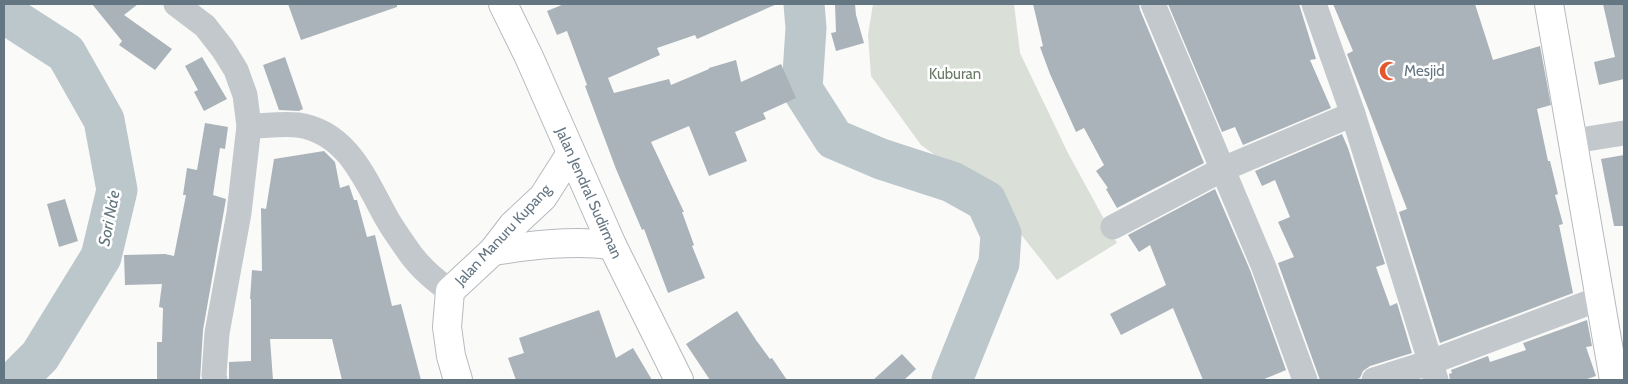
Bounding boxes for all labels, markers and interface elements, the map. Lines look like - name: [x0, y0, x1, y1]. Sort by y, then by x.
- mosque icon: Mesjid: [1378, 60, 1400, 82]
- place label: Mesjid: [1404, 62, 1445, 80]
- park label: Kuburan: [929, 65, 981, 83]
- street label: Jalan Jendral Sudirman: [552, 124, 626, 261]
- street label: Jalan Manuru Kupang: [451, 180, 555, 290]
- water label: Sori Na'e: [94, 189, 124, 247]

